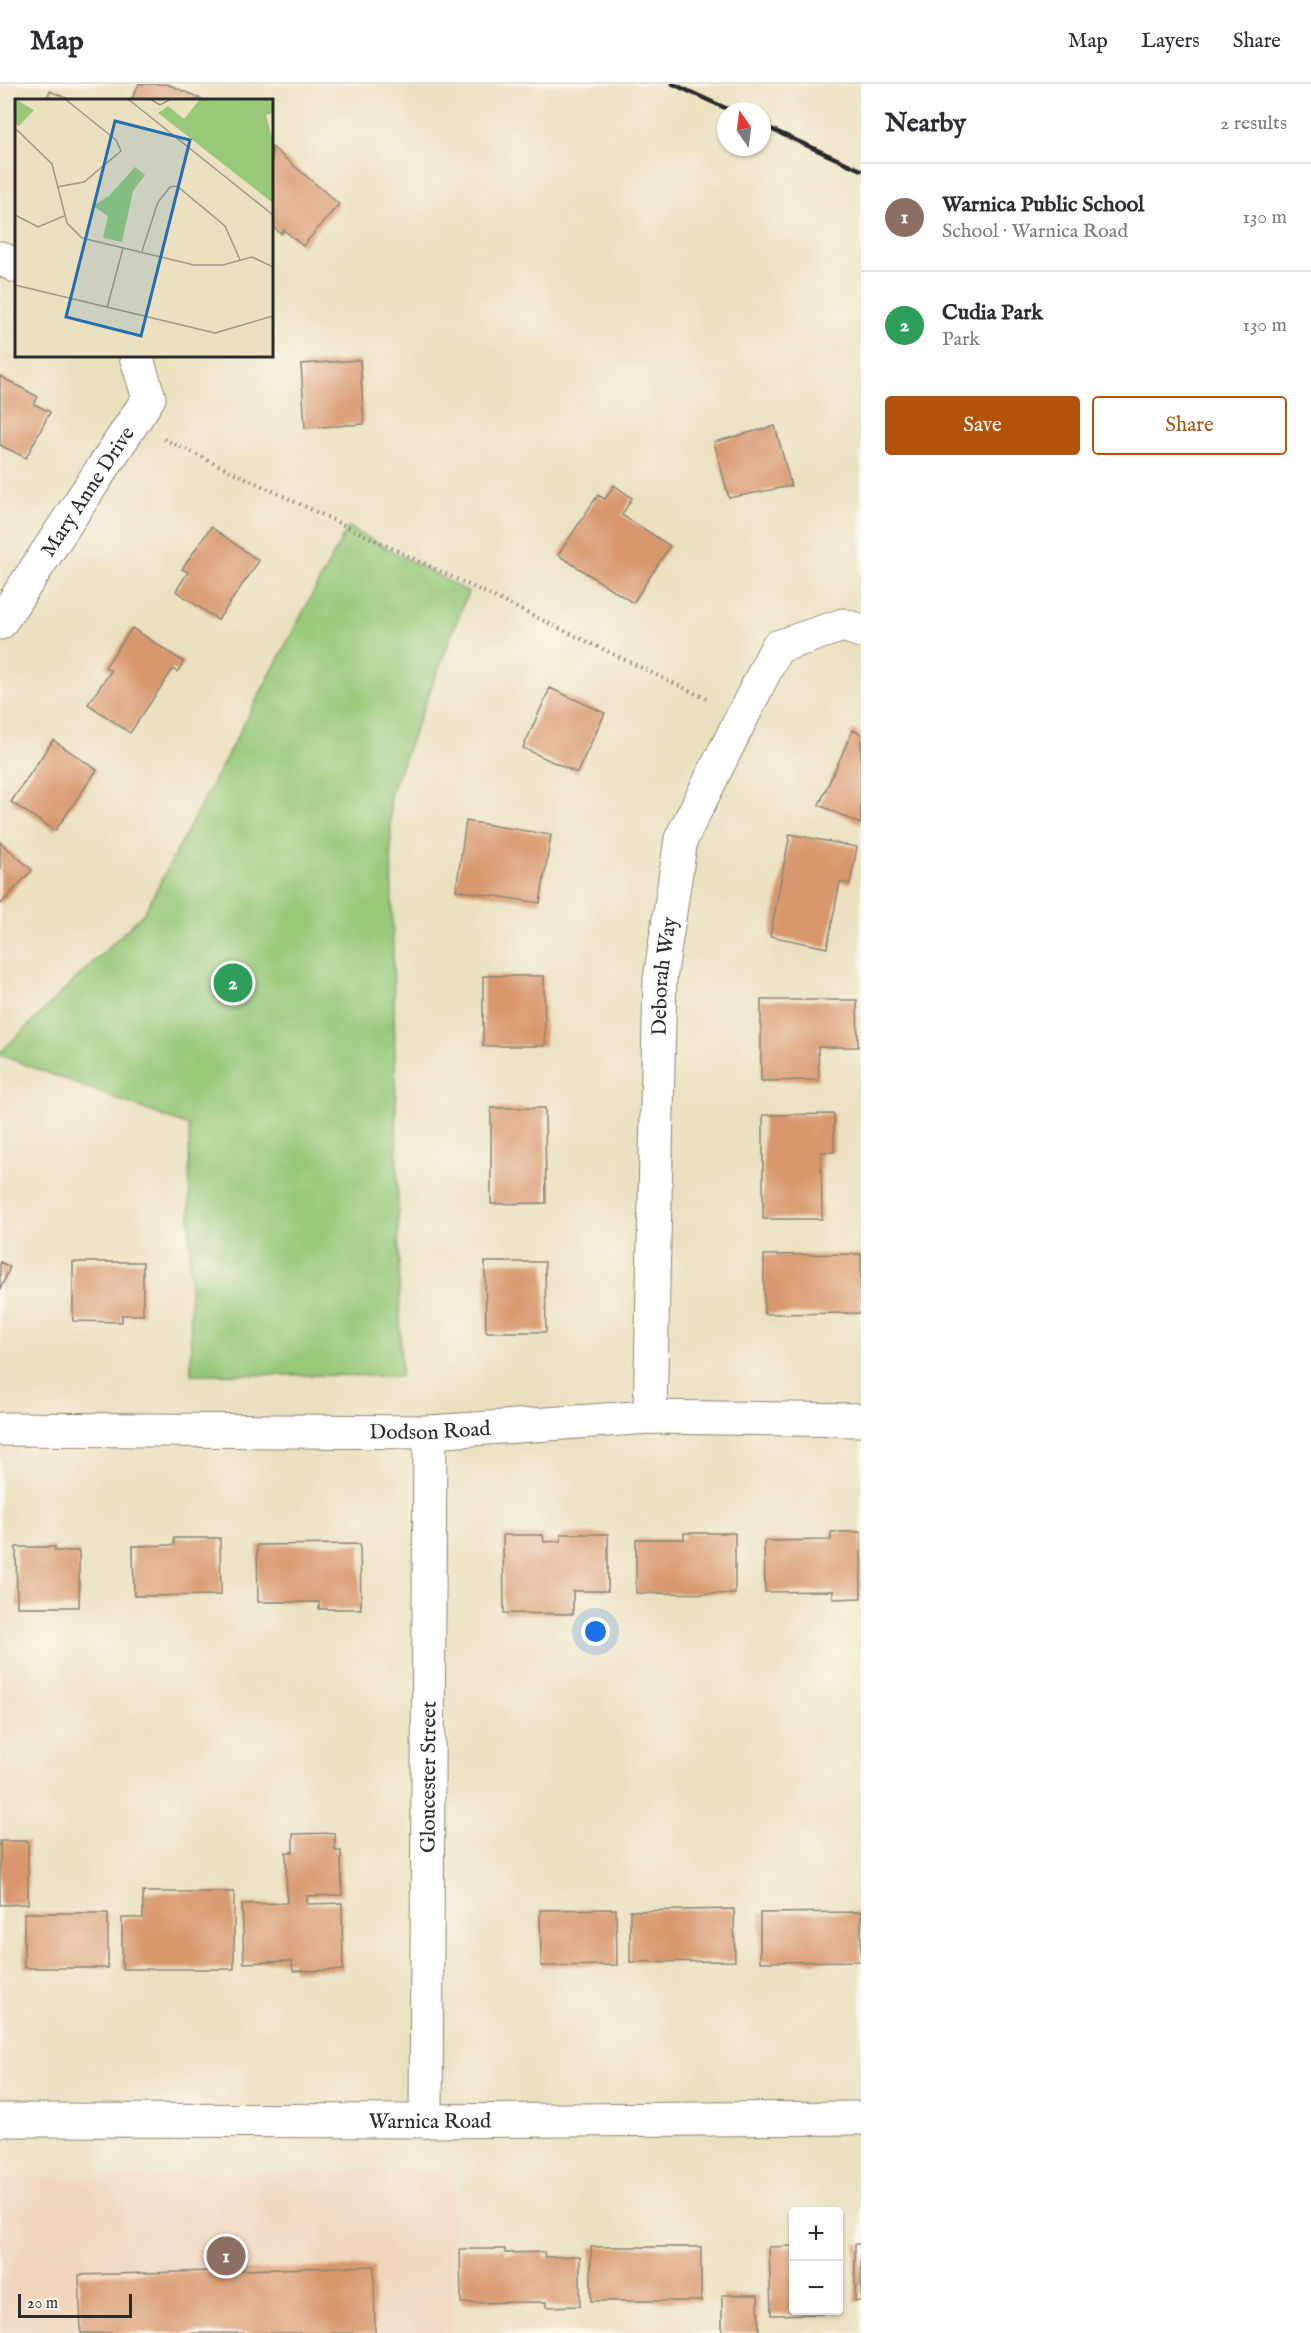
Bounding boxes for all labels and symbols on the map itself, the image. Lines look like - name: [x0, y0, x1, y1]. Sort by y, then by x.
- inset map: [15, 99, 273, 357]
- north arrow: [717, 102, 771, 156]
- street label: Mary Anne Drive: [35, 421, 142, 563]
- street label: Deborah Way: [647, 915, 684, 1036]
- pin: 2: [214, 960, 252, 1006]
- street label: Dodson Road: [369, 1416, 492, 1447]
- your location: [581, 1617, 610, 1646]
- street label: Gloucester Street: [416, 1701, 443, 1853]
- street label: Warnica Road: [369, 2109, 492, 2136]
- pin: 1: [206, 2234, 246, 2278]
- scale bar: [18, 2291, 132, 2318]

